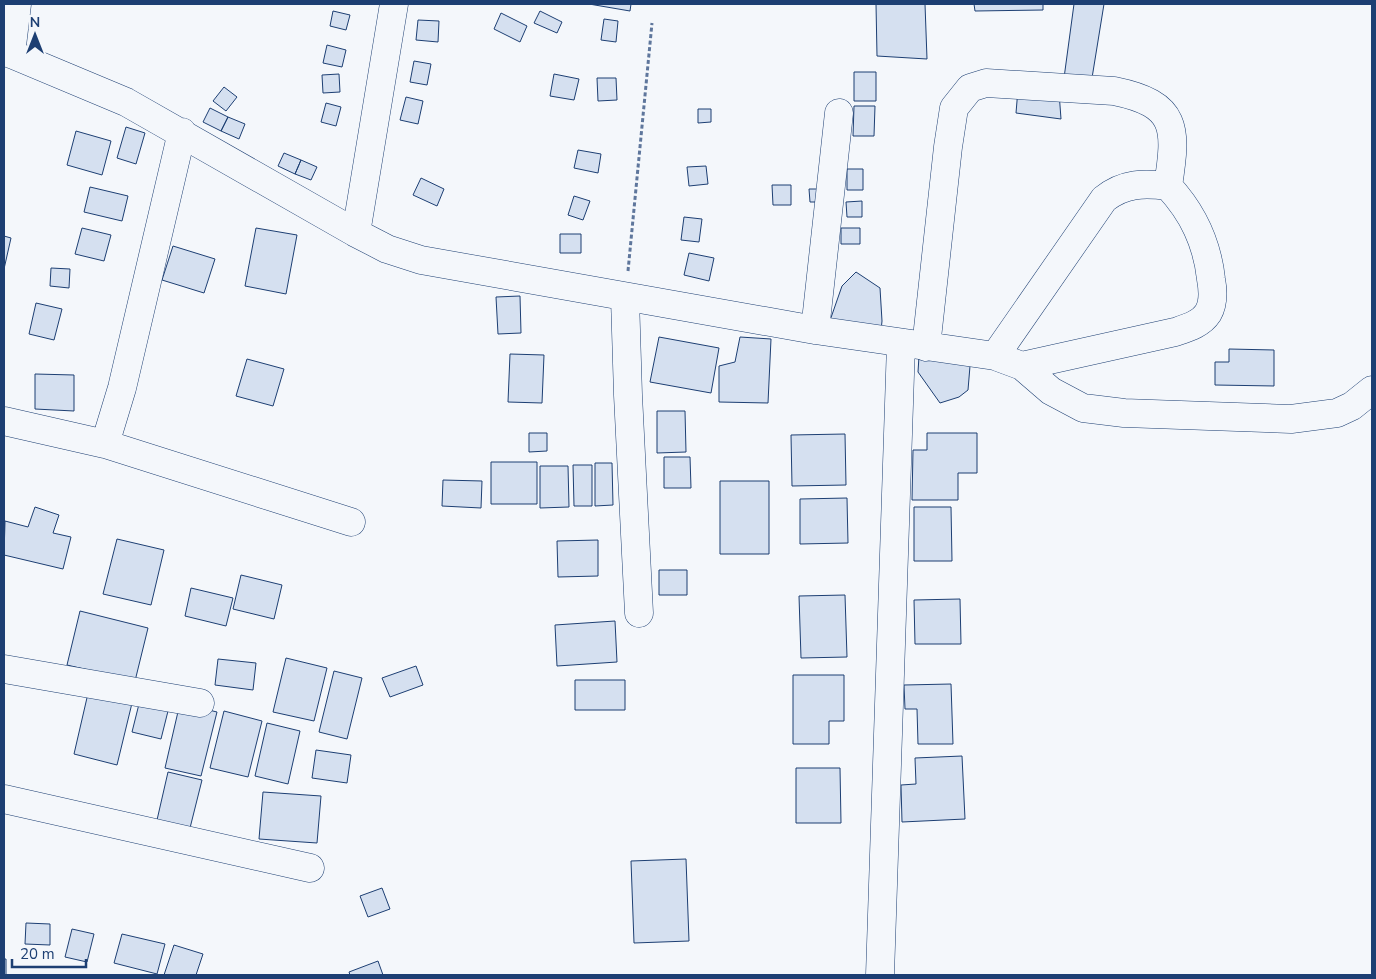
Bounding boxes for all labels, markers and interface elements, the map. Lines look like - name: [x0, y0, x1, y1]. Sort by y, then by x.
- north arrow: [10, 10, 60, 60]
- text: N: [30, 13, 40, 32]
- scale bar: [12, 936, 86, 968]
- text: 20 m: [20, 944, 55, 964]

